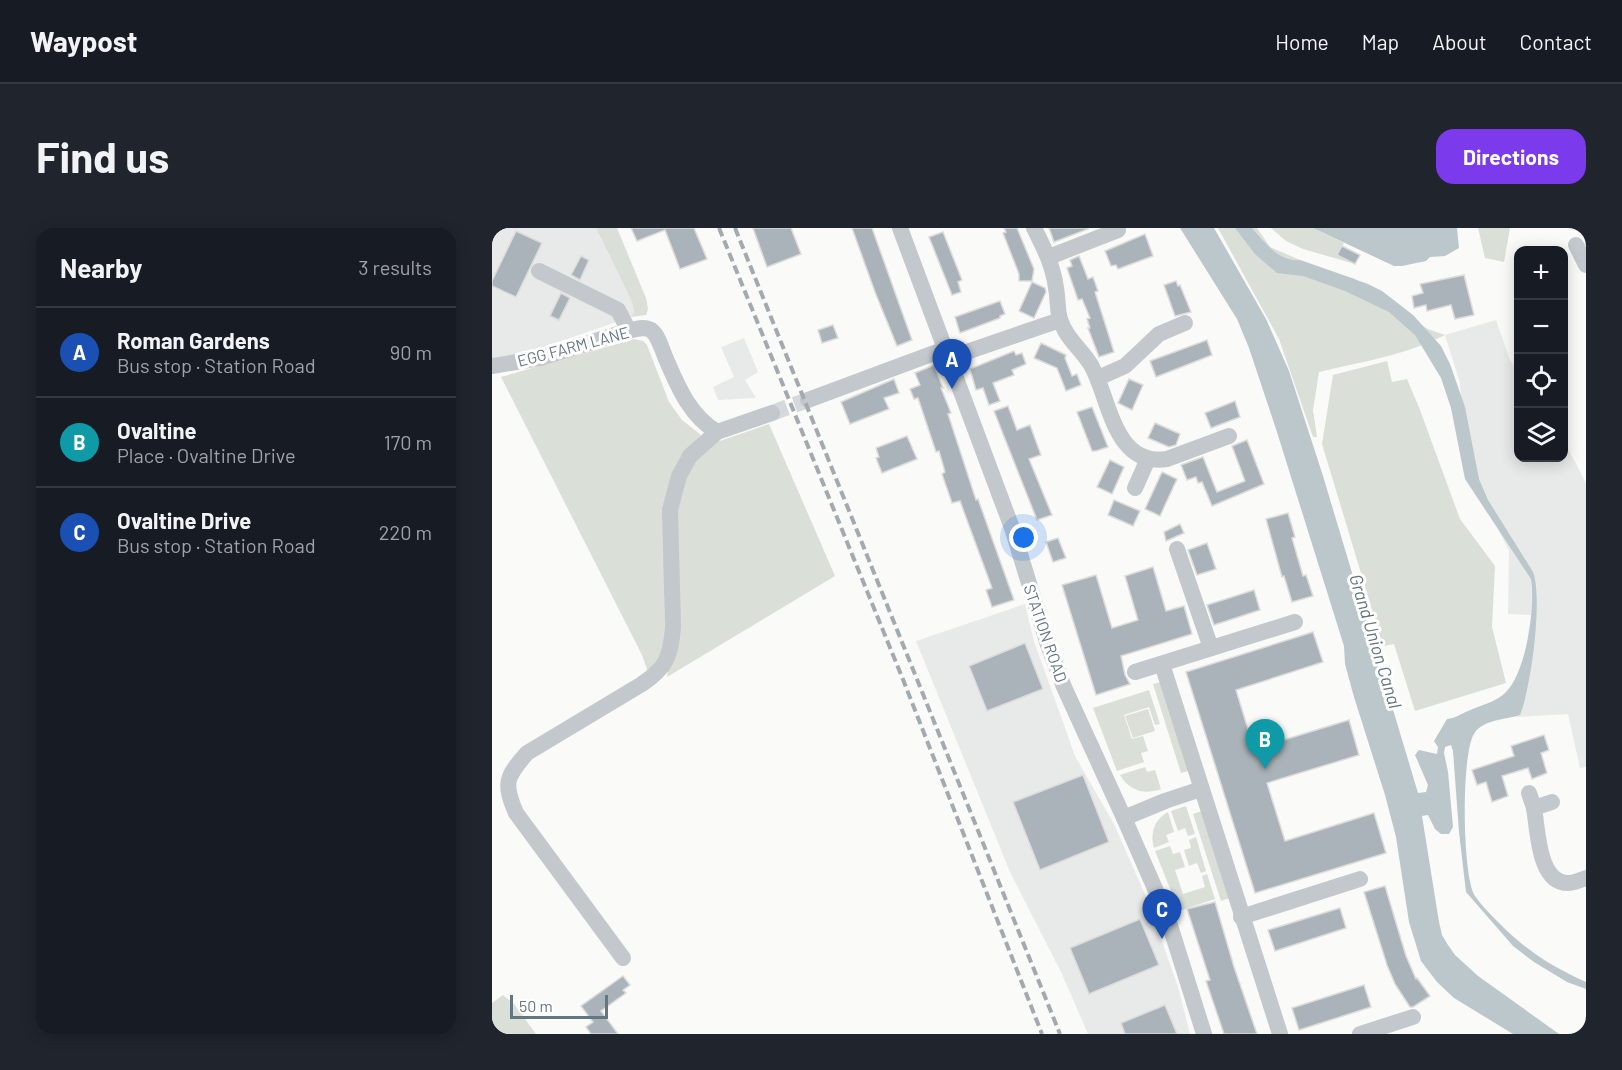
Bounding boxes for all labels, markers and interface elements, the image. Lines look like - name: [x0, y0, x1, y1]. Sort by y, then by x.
- text: Waypost: [30, 24, 137, 58]
- text: Home: [1275, 29, 1329, 54]
- text: Map: [1362, 29, 1399, 54]
- text: About: [1432, 29, 1487, 54]
- text: Contact: [1520, 29, 1592, 54]
- button: Directions: [1436, 129, 1586, 184]
- text: Find us: [36, 131, 169, 181]
- map controls: [1514, 246, 1568, 462]
- button: +: [1514, 246, 1568, 300]
- text: Nearby: [60, 252, 142, 283]
- text: 3 results: [358, 255, 432, 279]
- button: −: [1514, 300, 1568, 354]
- street label: EGG FARM LANE: [515, 322, 631, 370]
- text: Roman Gardens: [117, 327, 270, 353]
- text: A: [73, 340, 86, 364]
- text: 90 m: [390, 340, 432, 364]
- pin: A: [932, 340, 972, 389]
- text: Bus stop · Station Road: [117, 353, 316, 377]
- button: locate: [1514, 354, 1568, 408]
- button: layers: [1514, 408, 1568, 462]
- text: Ovaltine: [117, 417, 196, 443]
- text: B: [73, 430, 86, 454]
- text: 170 m: [384, 430, 432, 454]
- text: Place · Ovaltine Drive: [117, 443, 296, 467]
- text: Ovaltine Drive: [117, 507, 251, 533]
- text: C: [73, 520, 86, 544]
- text: 220 m: [379, 520, 432, 544]
- your location: [1009, 523, 1038, 552]
- text: Bus stop · Station Road: [117, 533, 316, 557]
- water label: Grand Union Canal: [1345, 571, 1407, 711]
- street label: STATION ROAD: [1020, 581, 1072, 685]
- pin: B: [1246, 720, 1284, 769]
- pin: C: [1142, 890, 1182, 939]
- scale bar: [510, 992, 608, 1020]
- text: 50 m: [519, 996, 553, 1015]

